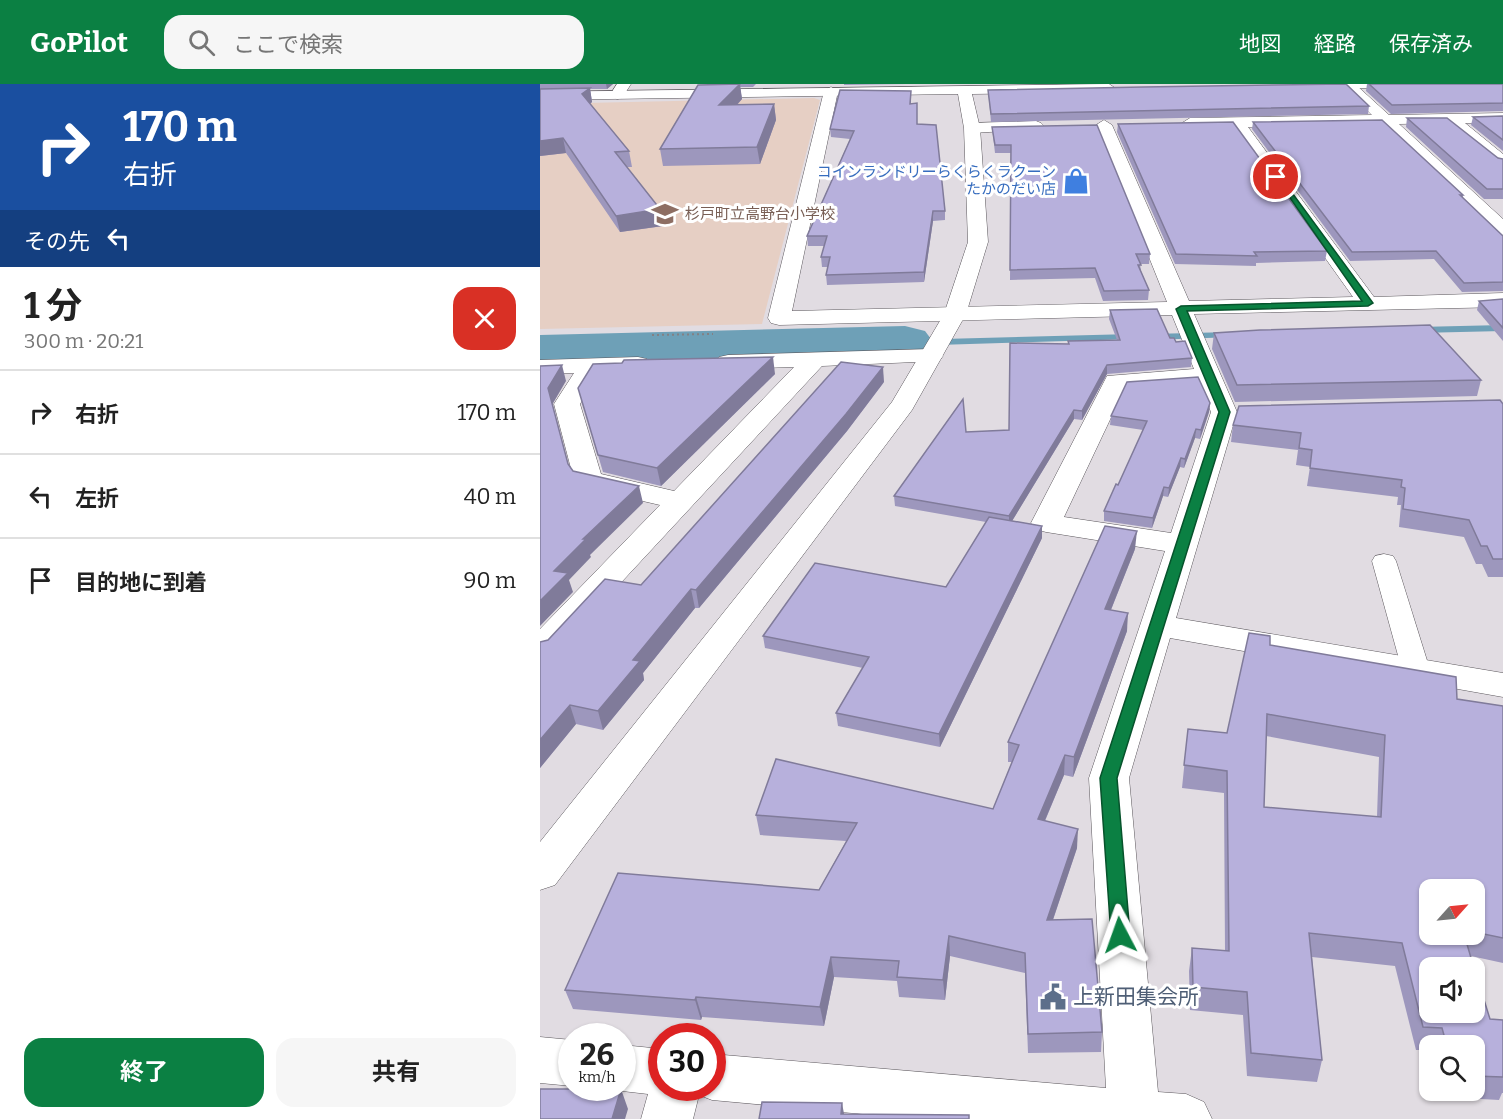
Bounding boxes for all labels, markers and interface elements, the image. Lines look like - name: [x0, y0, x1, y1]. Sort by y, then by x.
- search box: [164, 15, 584, 69]
- text: GoPilot: [30, 26, 128, 59]
- icon: search: [185, 26, 218, 59]
- text: ここで検索: [233, 31, 343, 58]
- text: 地図: [1239, 31, 1281, 57]
- text: 経路: [1314, 31, 1356, 57]
- text: 保存済み: [1389, 31, 1473, 57]
- text: 170 m: [123, 102, 237, 152]
- icon: right: [24, 108, 102, 186]
- pin: [1250, 151, 1301, 202]
- text: 右折: [123, 159, 177, 191]
- icon: arrive: [1259, 160, 1292, 193]
- place label: コインランドリーらくらくラクーン たかのだい店: [817, 163, 1056, 198]
- shop icon: コインランドリーらくらくラクーン たかのだい店: [1061, 166, 1091, 196]
- school or university icon: 杉戸町立高野台小学校: [650, 199, 680, 229]
- place label: 杉戸町立高野台小学校: [685, 205, 835, 223]
- icon: left: [102, 222, 135, 255]
- text: その先: [24, 228, 90, 255]
- text: 1 分: [24, 284, 82, 328]
- button: close: [453, 287, 516, 350]
- text: 300 m · 20:21: [24, 329, 143, 353]
- icon: right: [24, 396, 57, 429]
- text: 170 m: [457, 399, 516, 426]
- text: 右折: [75, 401, 119, 428]
- icon: left: [24, 480, 57, 513]
- text: 40 m: [464, 483, 516, 510]
- text: 左折: [75, 485, 119, 512]
- icon: arrive: [24, 564, 57, 597]
- text: 90 m: [464, 567, 516, 594]
- text: 目的地に到着: [75, 569, 207, 596]
- north arrow: [1419, 879, 1485, 945]
- map controls: [1419, 879, 1485, 1101]
- position arrow: [1088, 903, 1152, 967]
- button: sound: [1419, 957, 1485, 1023]
- public building icon: 上新田集会所: [1038, 982, 1068, 1012]
- place label: 上新田集会所: [1073, 984, 1199, 1010]
- speed limit sign: 30: [648, 1023, 726, 1101]
- button: search: [1419, 1035, 1485, 1101]
- text: 26: [580, 1037, 614, 1073]
- button: 終了: [24, 1038, 264, 1107]
- button: 共有: [276, 1038, 516, 1107]
- text: km/h: [578, 1068, 616, 1086]

